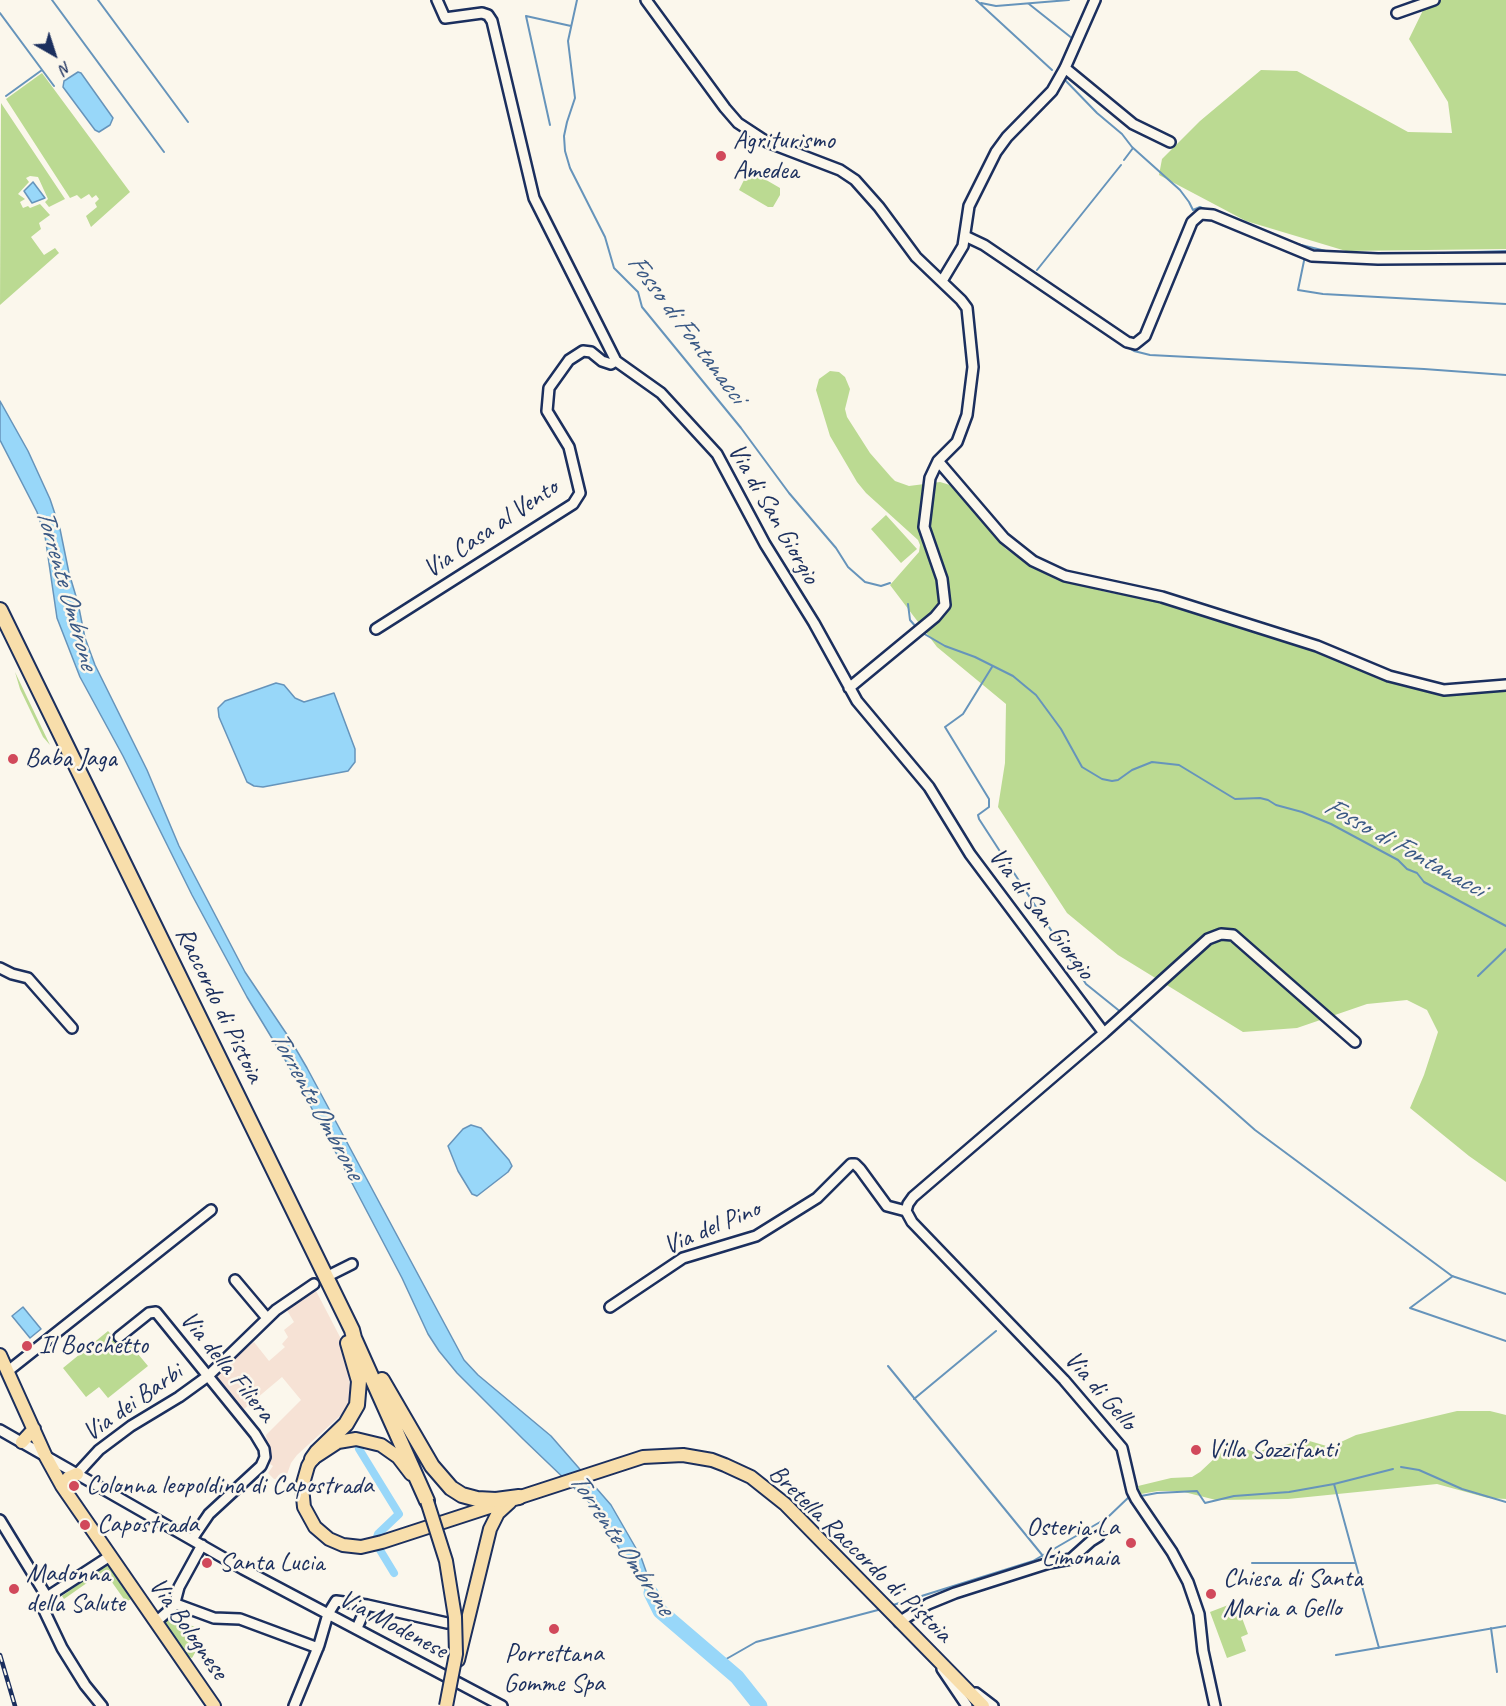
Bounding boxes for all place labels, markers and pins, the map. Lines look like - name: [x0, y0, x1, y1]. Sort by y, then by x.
- place label: Agriturismo Amedea: [733, 125, 835, 186]
- marker: Agriturismo Amedea: [714, 149, 728, 163]
- place label: Baba Jaga: [25, 743, 117, 775]
- marker: Baba Jaga: [6, 752, 20, 766]
- place label: Il Boschetto: [39, 1330, 148, 1362]
- marker: Il Boschetto: [20, 1339, 34, 1353]
- place label: Villa Sozzifanti: [1208, 1434, 1337, 1466]
- marker: Villa Sozzifanti: [1189, 1443, 1203, 1457]
- place label: Colonna leopoldina di Capostrada: [86, 1470, 373, 1502]
- marker: Colonna leopoldina di Capostrada: [67, 1479, 81, 1493]
- place label: Capostrada: [97, 1509, 199, 1541]
- place label: Osteria La Limonaia: [1026, 1512, 1119, 1574]
- marker: Capostrada: [78, 1518, 92, 1532]
- marker: Osteria La Limonaia: [1124, 1536, 1138, 1550]
- place label: Santa Lucia: [219, 1547, 324, 1579]
- marker: Santa Lucia: [200, 1556, 214, 1570]
- place label: Madonna della Salute: [26, 1558, 125, 1619]
- place label: Chiesa di Santa Maria a Gello: [1223, 1563, 1362, 1624]
- marker: Madonna della Salute: [7, 1582, 21, 1596]
- marker: Chiesa di Santa Maria a Gello: [1204, 1587, 1218, 1601]
- marker: Porrettana Gomme Spa: [547, 1622, 561, 1636]
- place label: Porrettana Gomme Spa: [504, 1638, 604, 1700]

